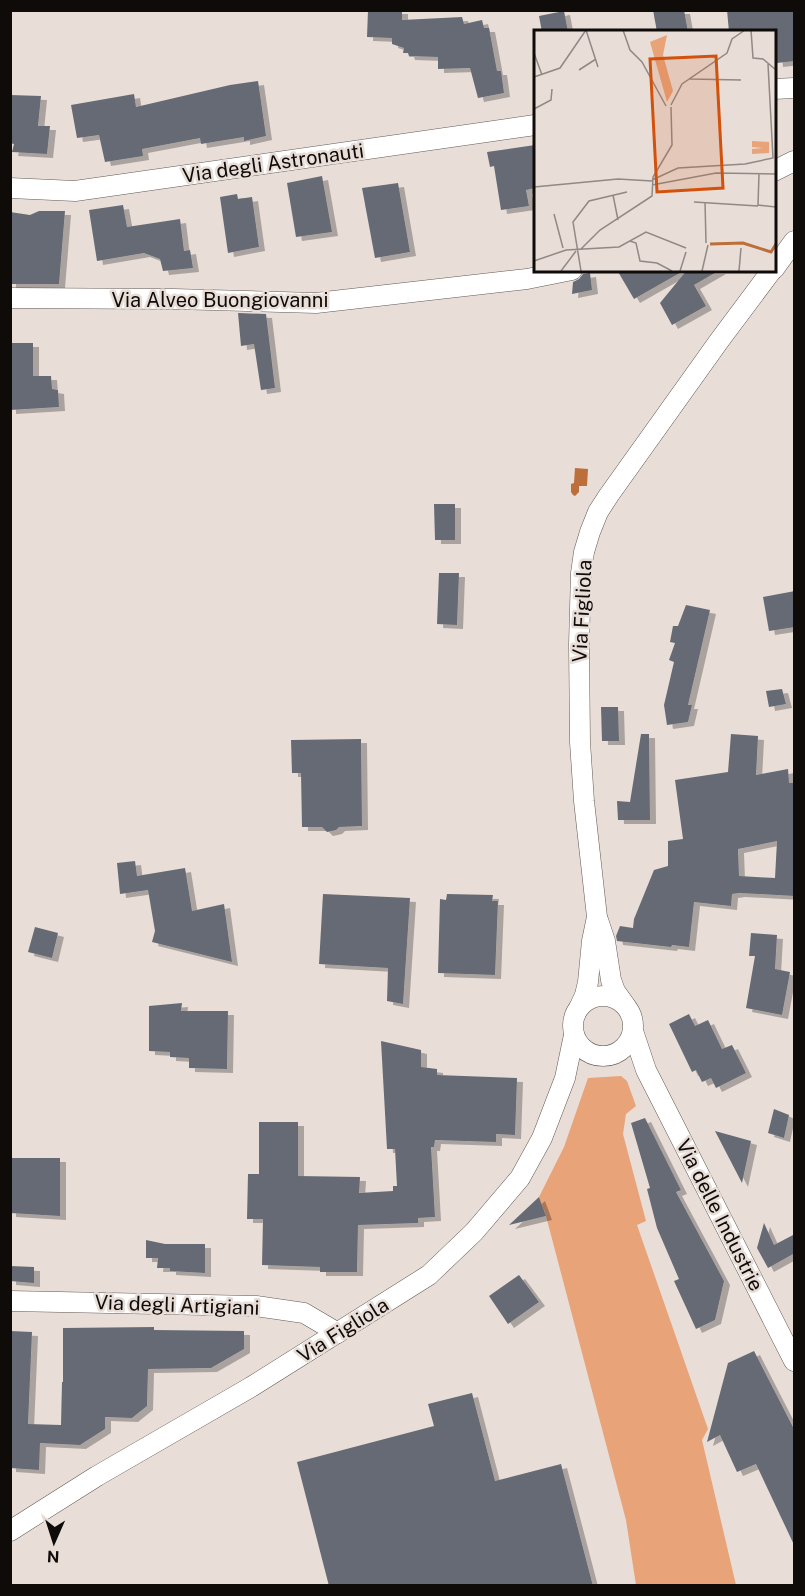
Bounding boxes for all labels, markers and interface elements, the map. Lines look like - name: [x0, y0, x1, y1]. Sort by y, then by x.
- inset map: [534, 30, 775, 272]
- street label: Via degli Astronauti: [181, 138, 365, 188]
- street label: Via Alveo Buongiovanni: [112, 288, 328, 312]
- street label: Via Figliola: [567, 559, 597, 663]
- street label: Via delle Industrie: [671, 1135, 769, 1295]
- street label: Via degli Artigiani: [94, 1290, 260, 1320]
- street label: Via Figliola: [293, 1293, 393, 1367]
- north arrow: [24, 1512, 84, 1572]
- text: N: [46, 1547, 60, 1566]

